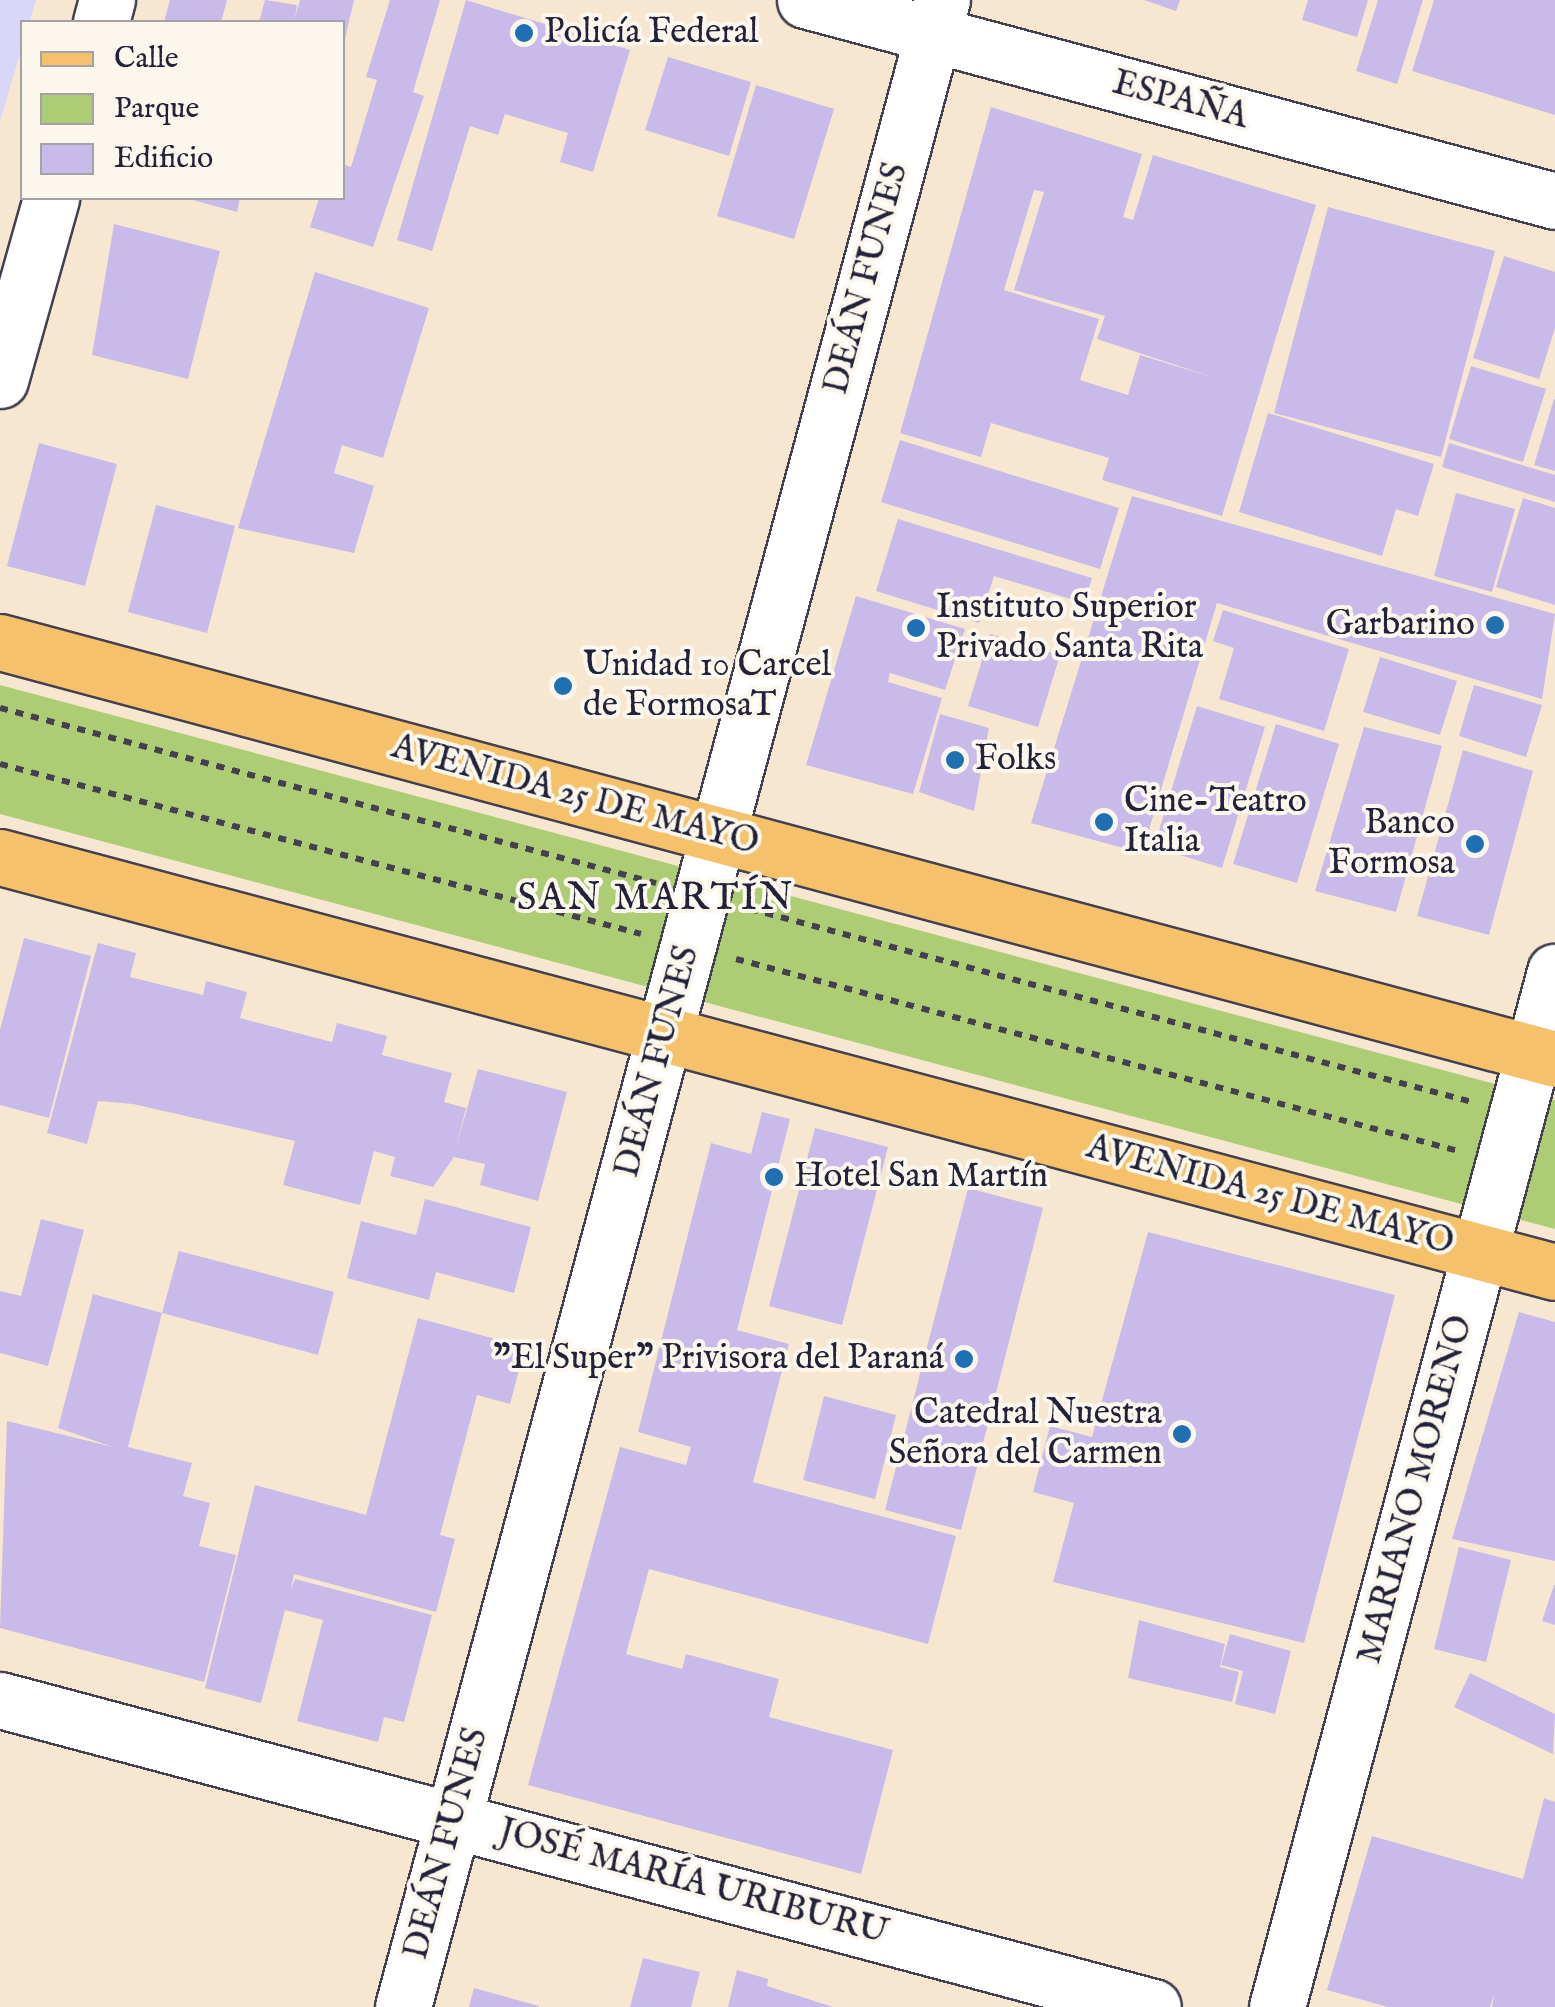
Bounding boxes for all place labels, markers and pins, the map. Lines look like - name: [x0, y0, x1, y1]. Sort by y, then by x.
- place label: Policía Federal: [544, 12, 759, 54]
- marker: Policía Federal: [513, 22, 535, 44]
- place label: Instituto Superior Privado Santa Rita: [936, 587, 1203, 669]
- place label: Garbarino: [1326, 604, 1475, 646]
- marker: Garbarino: [1484, 614, 1506, 636]
- marker: Instituto Superior Privado Santa Rita: [905, 617, 927, 639]
- place label: Unidad 10 Carcel de FormosaT: [583, 645, 831, 727]
- marker: Unidad 10 Carcel de FormosaT: [552, 675, 574, 697]
- place label: Folks: [975, 739, 1056, 781]
- marker: Folks: [944, 749, 966, 771]
- place label: Cine-Teatro Italia: [1124, 781, 1307, 863]
- place label: Banco Formosa: [1328, 803, 1455, 885]
- marker: Cine-Teatro Italia: [1093, 811, 1115, 833]
- marker: Banco Formosa: [1464, 833, 1486, 855]
- place label: Hotel San Martín: [794, 1156, 1048, 1198]
- marker: Hotel San Martín: [763, 1166, 785, 1188]
- place label: "El Super" Privisora del Paraná: [493, 1338, 944, 1380]
- marker: "El Super" Privisora del Paraná: [953, 1348, 975, 1370]
- place label: Catedral Nuestra Señora del Carmen: [888, 1393, 1162, 1475]
- marker: Catedral Nuestra Señora del Carmen: [1171, 1423, 1193, 1445]

